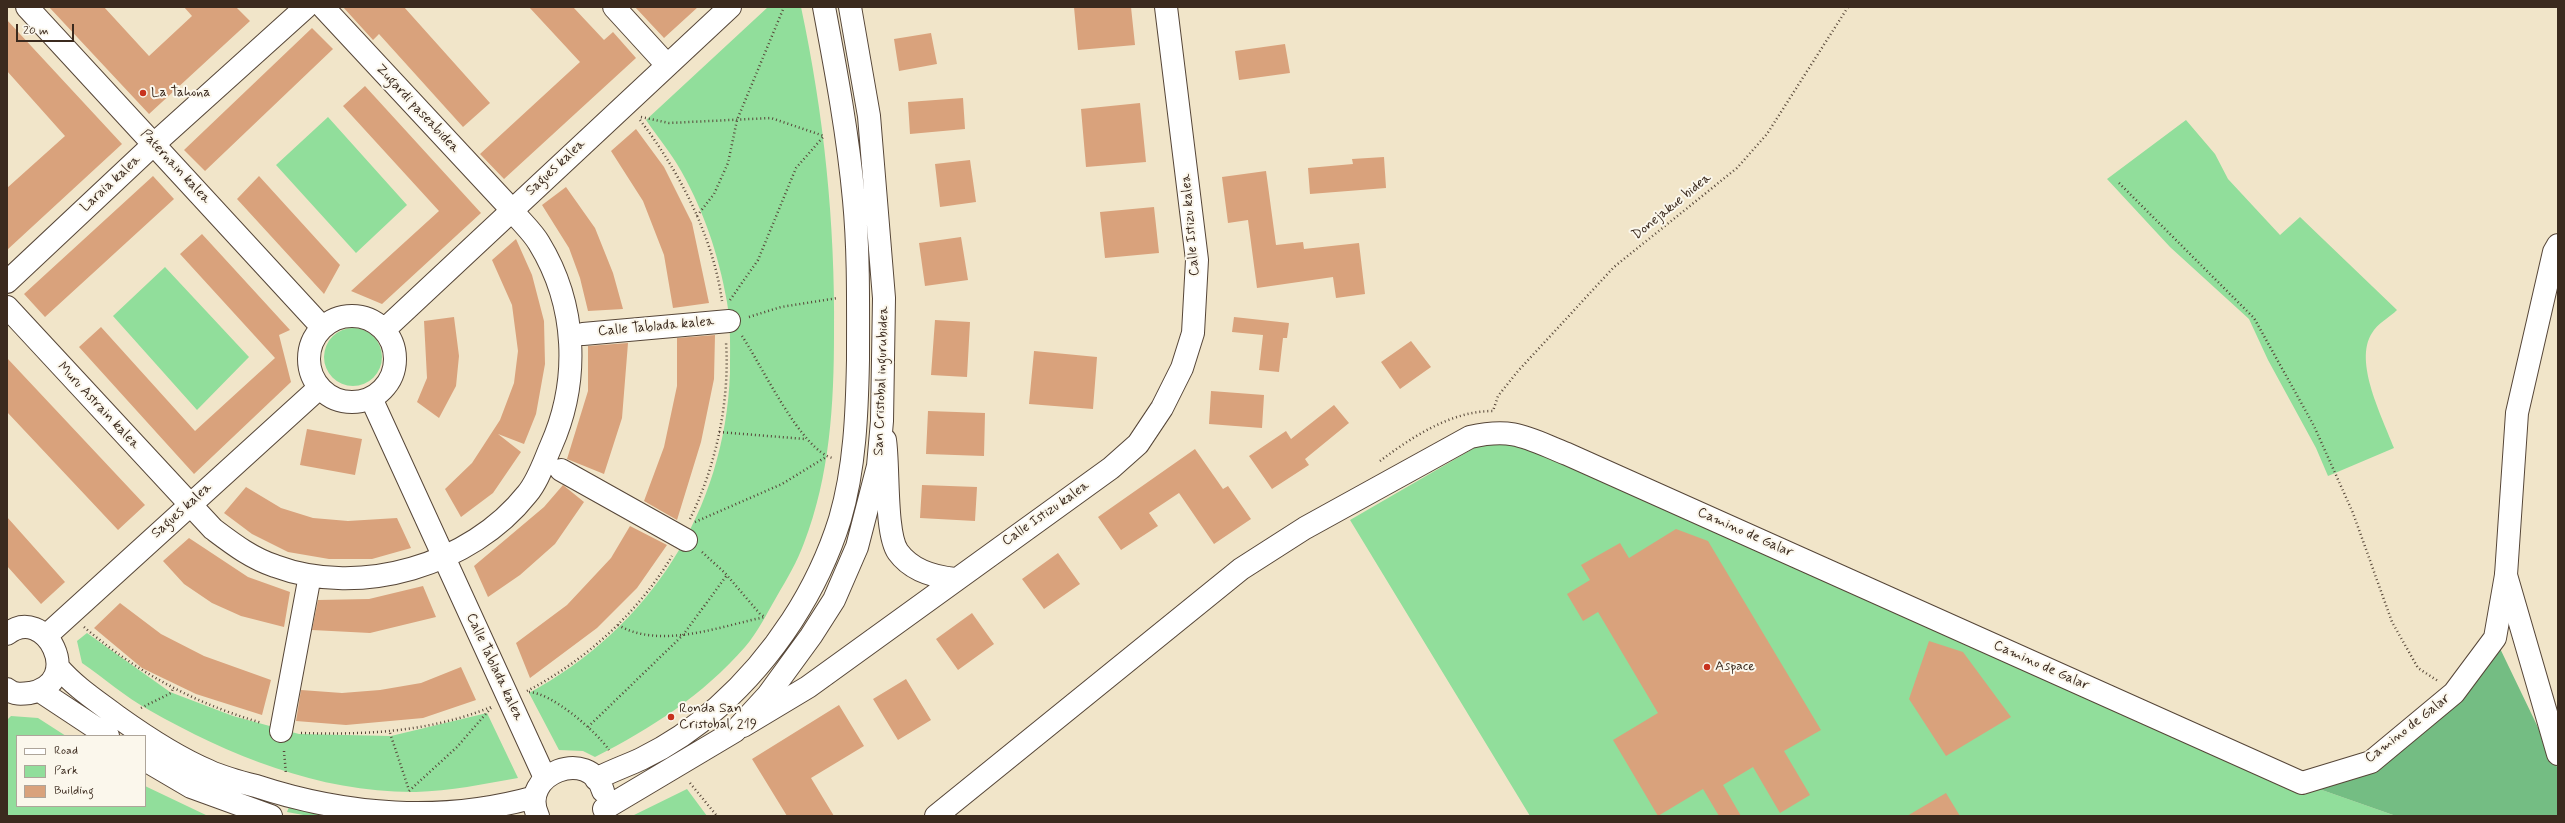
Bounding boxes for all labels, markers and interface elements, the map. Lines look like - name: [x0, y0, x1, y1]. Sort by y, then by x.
- scale bar: [18, 16, 76, 42]
- text: 20 m: [23, 23, 49, 39]
- street label: Zugardi paseabidea: [371, 61, 463, 157]
- place label: La Tahona: [151, 85, 210, 101]
- marker: La Tahona: [138, 88, 148, 98]
- street label: Paternain kalea: [136, 126, 214, 208]
- street label: Sagues kalea: [523, 136, 589, 200]
- street label: Laraia kalea: [78, 152, 144, 216]
- street label: Donejakue bidea: [1629, 170, 1715, 244]
- street label: Calle Istizu kalea: [1178, 173, 1204, 277]
- street label: San Cristobal ingurubidea: [871, 306, 893, 456]
- street label: Calle Tablada kalea: [597, 314, 715, 340]
- street label: Muru Astrain kalea: [53, 359, 143, 453]
- street label: Calle Istizu kalea: [999, 478, 1093, 550]
- street label: Sagues kalea: [148, 480, 216, 542]
- street label: Camino de Galar: [1694, 504, 1796, 562]
- street label: Calle Tablada kalea: [462, 611, 526, 723]
- street label: Camino de Galar: [1990, 637, 2092, 695]
- place label: Aspace: [1715, 659, 1755, 675]
- marker: Aspace: [1702, 662, 1712, 672]
- street label: Camino de Galar: [2362, 691, 2454, 767]
- place label: Ronda San Cristobal, 219: [679, 701, 757, 734]
- marker: Ronda San Cristobal, 219: [666, 712, 676, 722]
- legend: [16, 735, 146, 807]
- text: Road: [54, 743, 78, 759]
- text: Park: [54, 763, 78, 779]
- text: Building: [54, 783, 94, 799]

